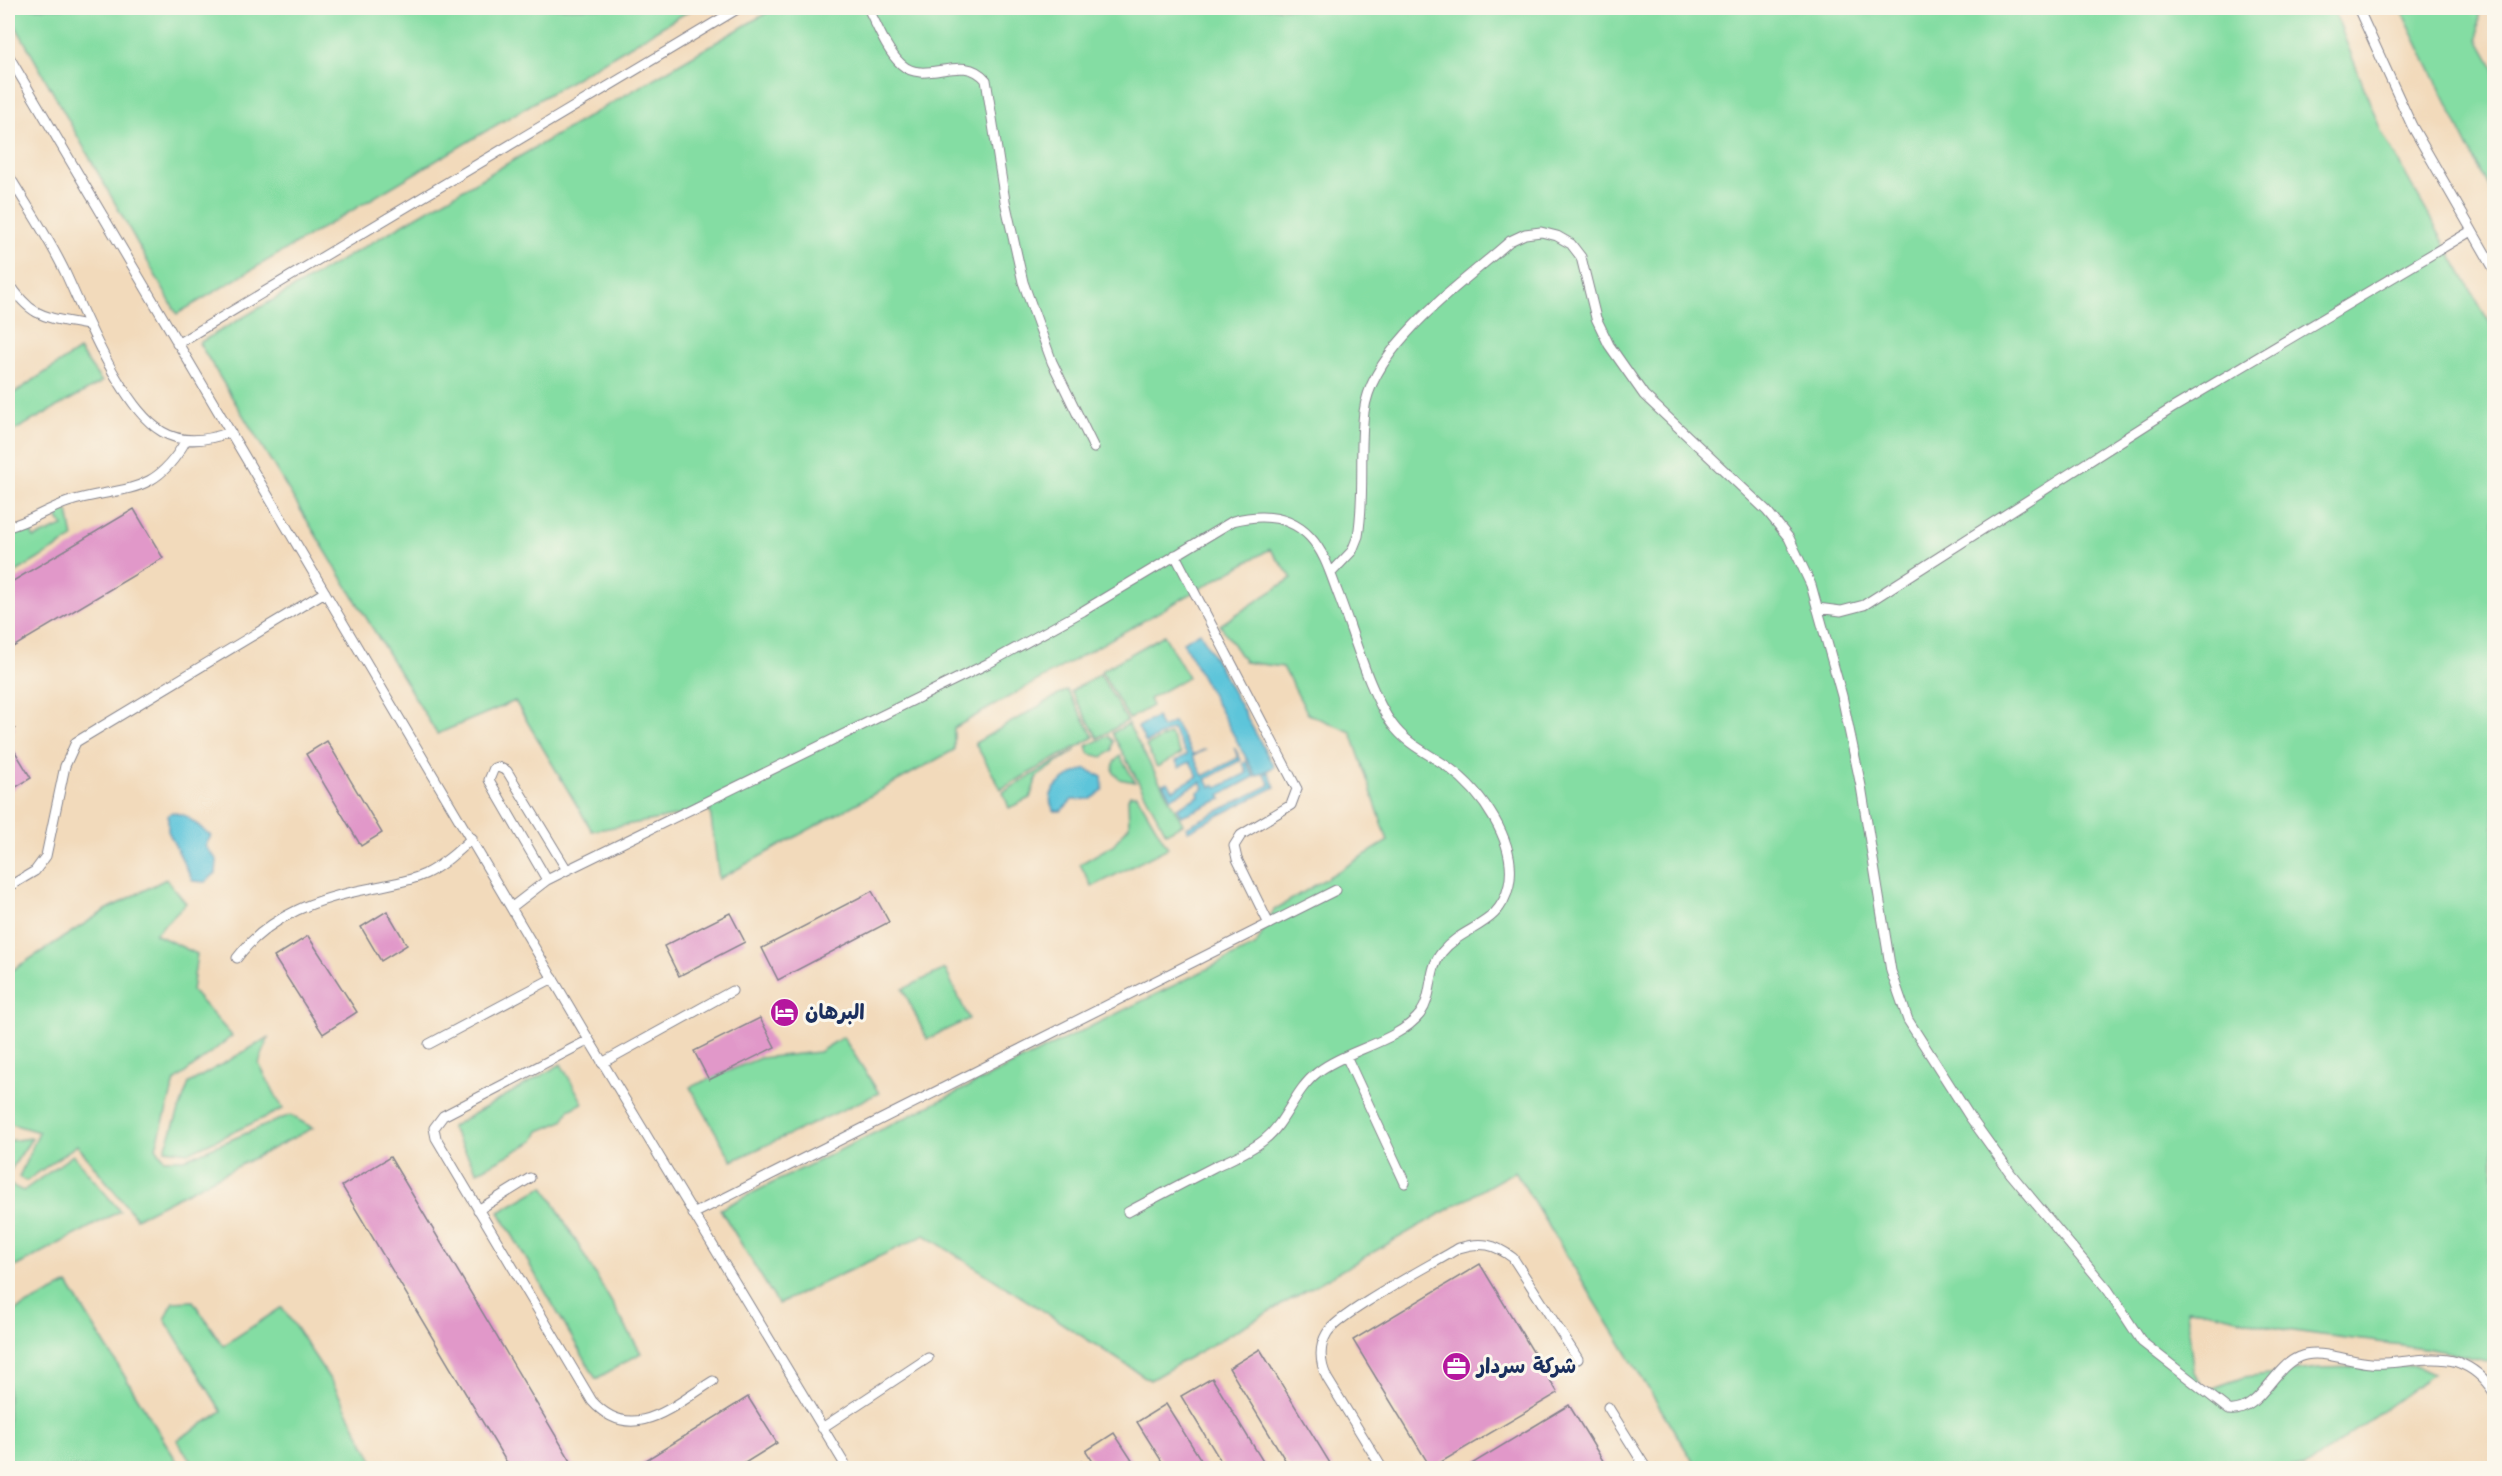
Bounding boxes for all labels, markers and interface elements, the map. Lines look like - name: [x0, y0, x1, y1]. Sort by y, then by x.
- hotel icon: البرهان: [768, 996, 800, 1028]
- place label: البرهان: [805, 997, 865, 1025]
- office icon: شركة سردار: [1440, 1350, 1472, 1382]
- place label: شركة سردار: [1475, 1351, 1576, 1378]

